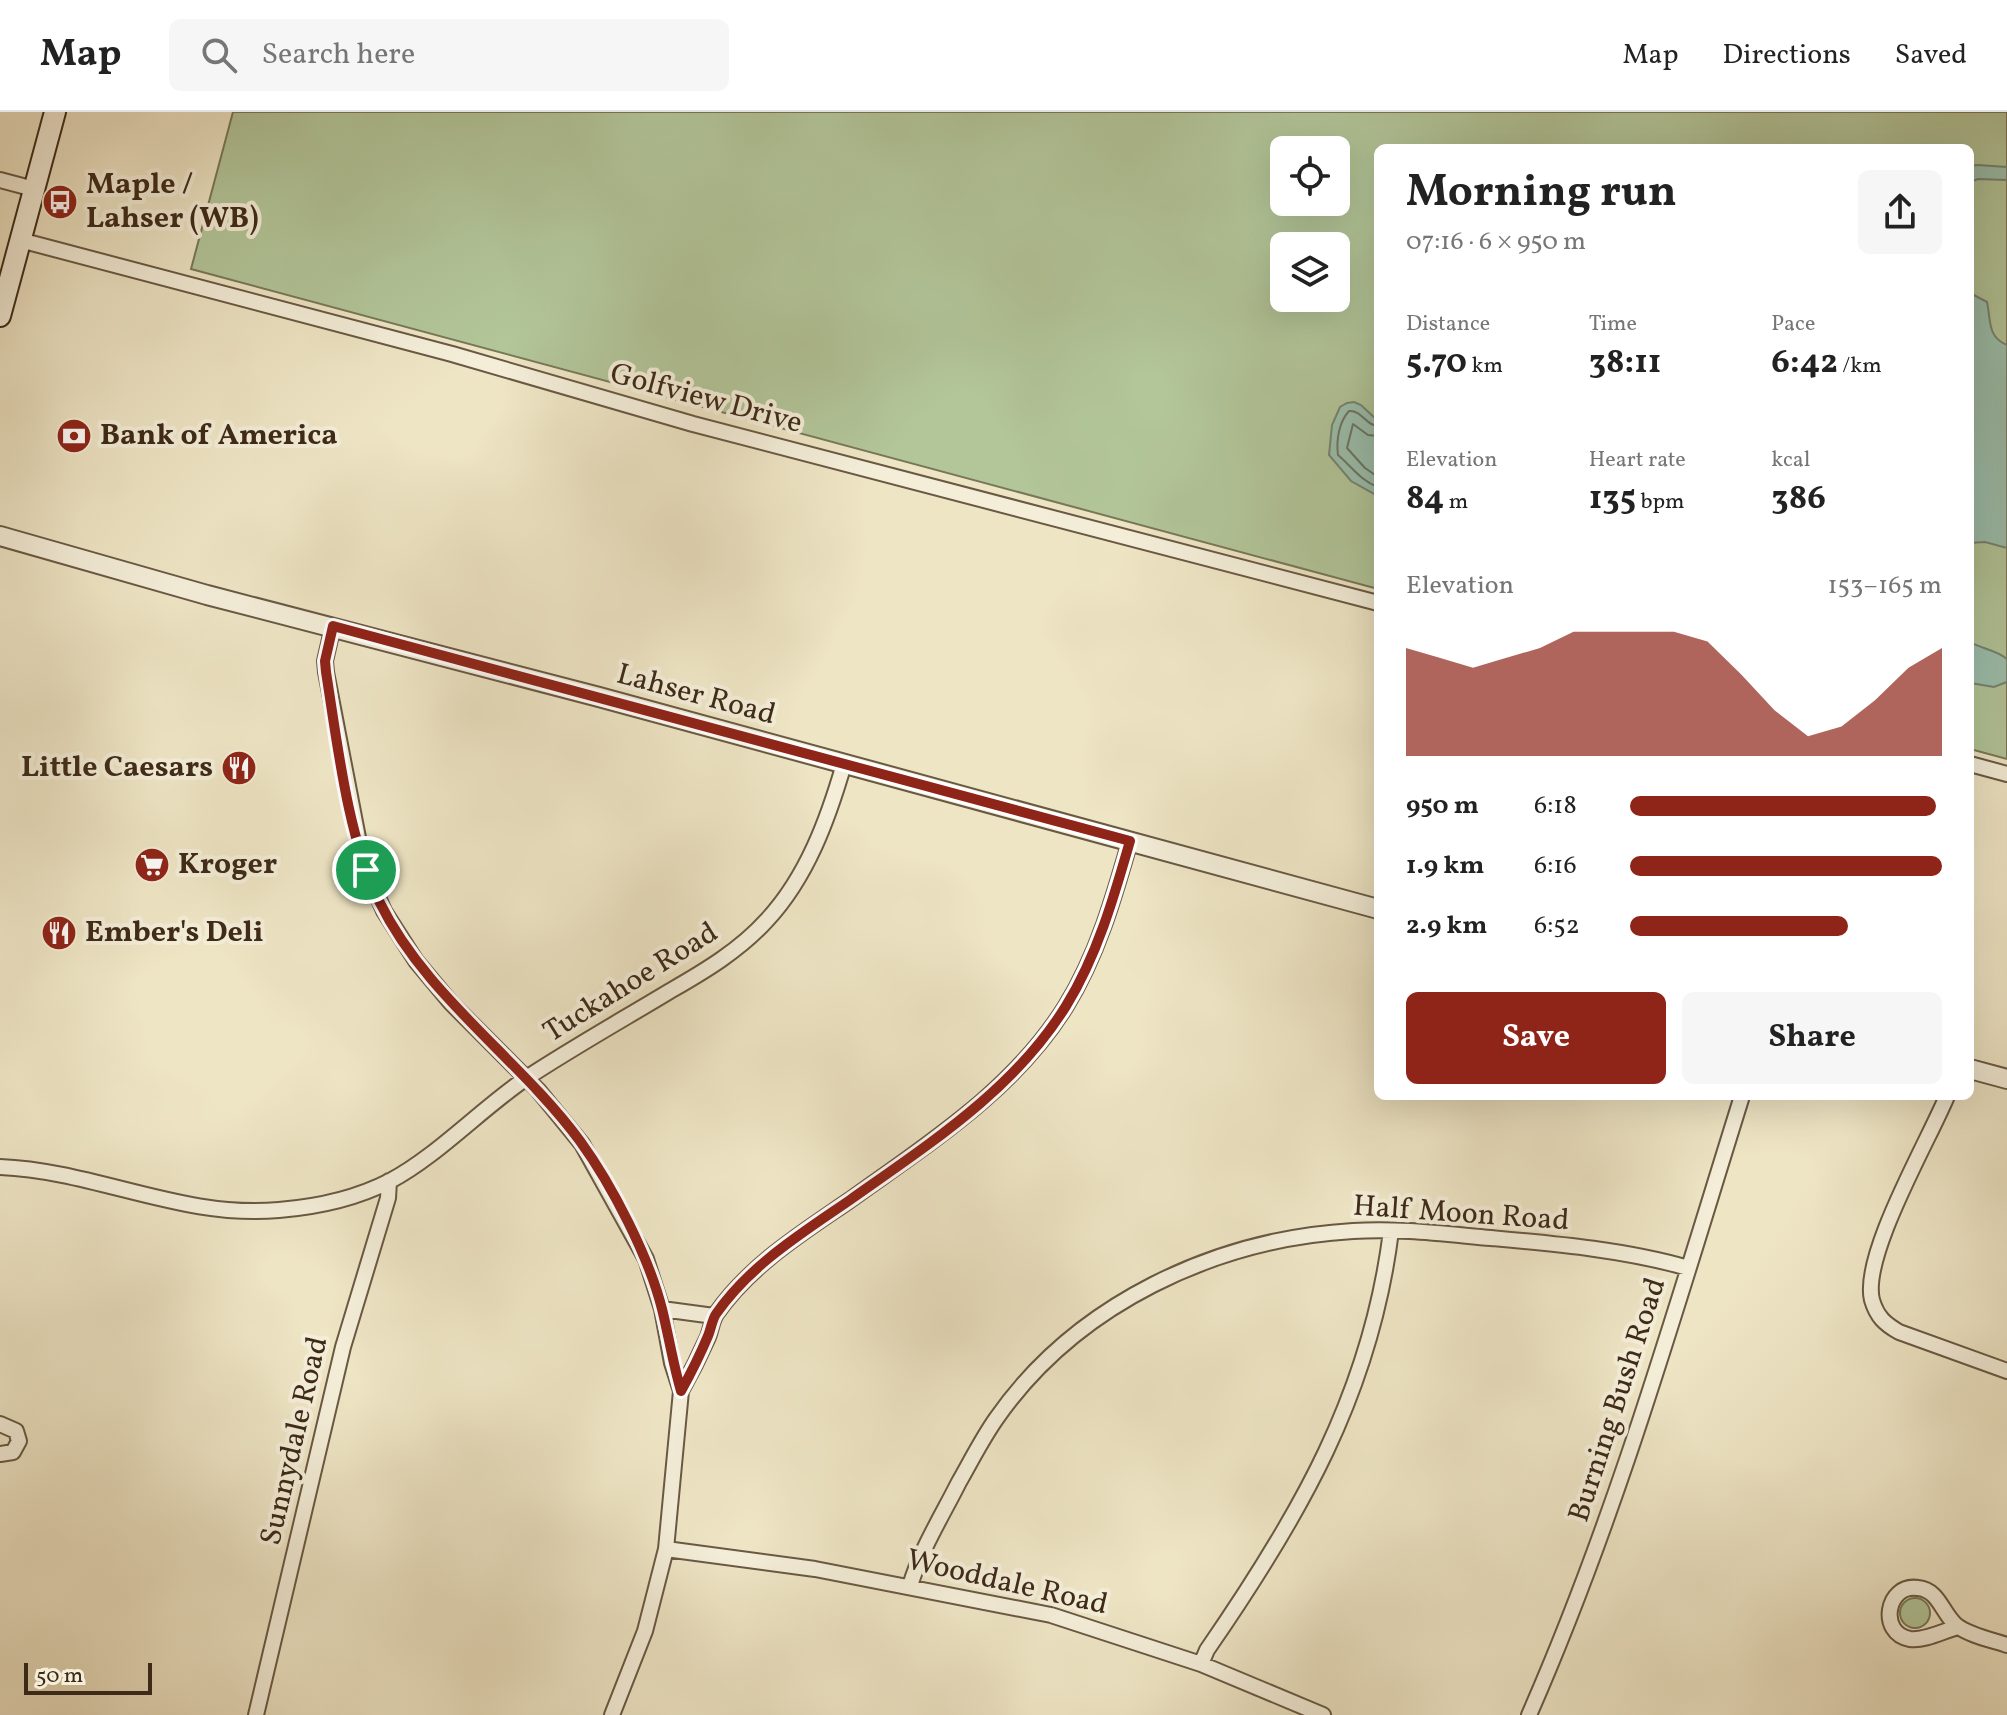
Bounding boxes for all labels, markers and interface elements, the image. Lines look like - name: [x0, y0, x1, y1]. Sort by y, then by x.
- search box: [169, 19, 729, 91]
- text: Map: [40, 29, 121, 82]
- icon: search: [197, 33, 241, 77]
- text: Search here: [261, 34, 415, 76]
- text: Map: [1623, 36, 1679, 75]
- text: Directions: [1723, 36, 1851, 75]
- text: Saved: [1895, 36, 1967, 75]
- map controls: [1270, 136, 1350, 312]
- button: locate: [1270, 136, 1350, 216]
- text: Morning run: [1406, 163, 1677, 224]
- place label: Maple / Lahser (WB): [86, 164, 259, 240]
- button: share: [1858, 170, 1942, 254]
- bus stop icon: Maple / Lahser (WB): [41, 183, 79, 221]
- text: 07:16 · 6 × 950 m: [1406, 224, 1586, 260]
- button: layers: [1270, 232, 1350, 312]
- text: Distance: [1406, 309, 1490, 340]
- text: Time: [1589, 309, 1637, 340]
- text: Pace: [1771, 309, 1815, 340]
- text: 5.70: [1406, 340, 1467, 387]
- text: 38:11: [1589, 340, 1662, 387]
- text: 6:42: [1771, 340, 1838, 387]
- text: km: [1467, 351, 1503, 382]
- text: /km: [1838, 351, 1882, 382]
- street label: Golfview Drive: [605, 353, 807, 445]
- place label: Bank of America: [100, 415, 338, 457]
- bank icon: Bank of America: [55, 417, 93, 455]
- text: Elevation: [1406, 445, 1497, 476]
- text: Heart rate: [1589, 445, 1686, 476]
- text: kcal: [1771, 445, 1810, 476]
- text: 84: [1406, 476, 1444, 523]
- text: 135: [1589, 476, 1636, 523]
- text: 386: [1771, 476, 1826, 523]
- text: m: [1444, 487, 1468, 518]
- text: bpm: [1636, 487, 1685, 518]
- text: Elevation: [1406, 568, 1514, 604]
- text: 153–165 m: [1827, 568, 1942, 604]
- street label: Lahser Road: [612, 654, 780, 736]
- place label: Little Caesars: [21, 747, 213, 789]
- restaurant icon: Little Caesars: [220, 749, 258, 787]
- text: 950 m: [1406, 788, 1479, 824]
- text: 6:18: [1534, 788, 1577, 824]
- pin: [332, 836, 400, 904]
- place label: Kroger: [178, 844, 277, 886]
- supermarket icon: Kroger: [133, 846, 171, 884]
- icon: arrive: [344, 848, 388, 892]
- text: 1.9 km: [1406, 848, 1484, 884]
- text: 6:16: [1534, 848, 1577, 884]
- text: 2.9 km: [1406, 908, 1487, 944]
- text: 6:52: [1534, 908, 1580, 944]
- place label: Ember's Deli: [85, 912, 264, 954]
- street label: Tuckahoe Road: [536, 913, 726, 1053]
- restaurant icon: Ember's Deli: [40, 914, 78, 952]
- button: Save: [1406, 992, 1666, 1084]
- button: Share: [1682, 992, 1942, 1084]
- street label: Half Moon Road: [1351, 1185, 1571, 1243]
- street label: Burning Bush Road: [1559, 1273, 1677, 1527]
- street label: Sunnydale Road: [251, 1333, 339, 1549]
- street label: Wooddale Road: [902, 1539, 1112, 1627]
- scale bar: [24, 1659, 152, 1695]
- text: 50 m: [36, 1661, 83, 1692]

